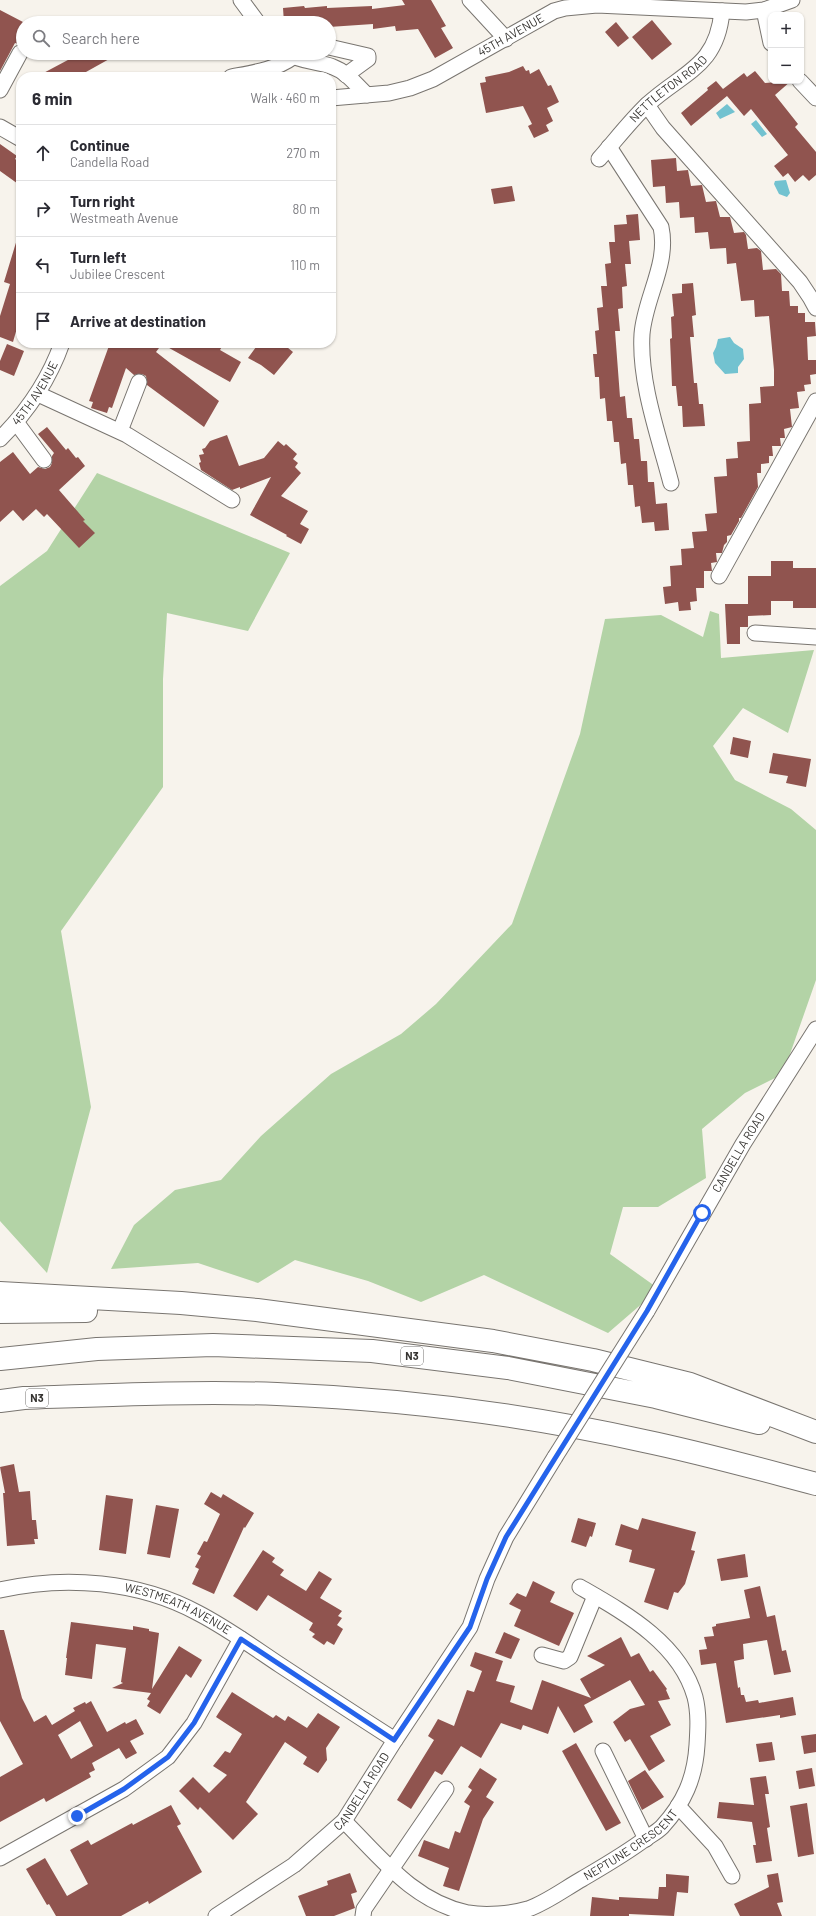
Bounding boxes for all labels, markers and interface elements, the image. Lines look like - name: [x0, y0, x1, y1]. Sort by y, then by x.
- street label: 45TH AVENUE: [475, 10, 546, 58]
- map controls: [768, 12, 804, 84]
- button: +: [768, 12, 804, 48]
- search box: [16, 16, 336, 60]
- icon: search: [30, 27, 52, 49]
- text: Search here: [62, 29, 140, 47]
- button: −: [768, 48, 804, 84]
- street label: NETTLETON ROAD: [626, 52, 709, 125]
- text: 6 min: [32, 88, 72, 108]
- text: Walk · 460 m: [251, 90, 320, 106]
- text: Continue: [70, 136, 130, 154]
- icon: ahead: [32, 142, 54, 164]
- text: 270 m: [286, 145, 320, 161]
- text: Candella Road: [70, 154, 149, 170]
- text: Turn right: [70, 192, 135, 210]
- icon: right: [32, 198, 54, 220]
- text: 80 m: [293, 201, 320, 217]
- text: Westmeath Avenue: [70, 210, 178, 226]
- text: Turn left: [70, 248, 126, 266]
- icon: left: [32, 254, 54, 276]
- text: 110 m: [290, 257, 320, 273]
- text: Jubilee Crescent: [70, 266, 165, 282]
- icon: arrive: [32, 310, 54, 332]
- text: Arrive at destination: [70, 312, 206, 330]
- street label: 45TH AVENUE: [8, 358, 60, 428]
- street label: CANDELLA ROAD: [709, 1110, 767, 1195]
- route start: [693, 1204, 711, 1222]
- road number: N3: [401, 1347, 423, 1365]
- road number: N3: [26, 1389, 48, 1407]
- street label: WESTMEATH AVENUE: [124, 1579, 234, 1637]
- street label: CANDELLA ROAD: [330, 1749, 391, 1833]
- street label: NEPTUNE CRESCENT: [581, 1806, 680, 1883]
- route end: [68, 1807, 86, 1825]

